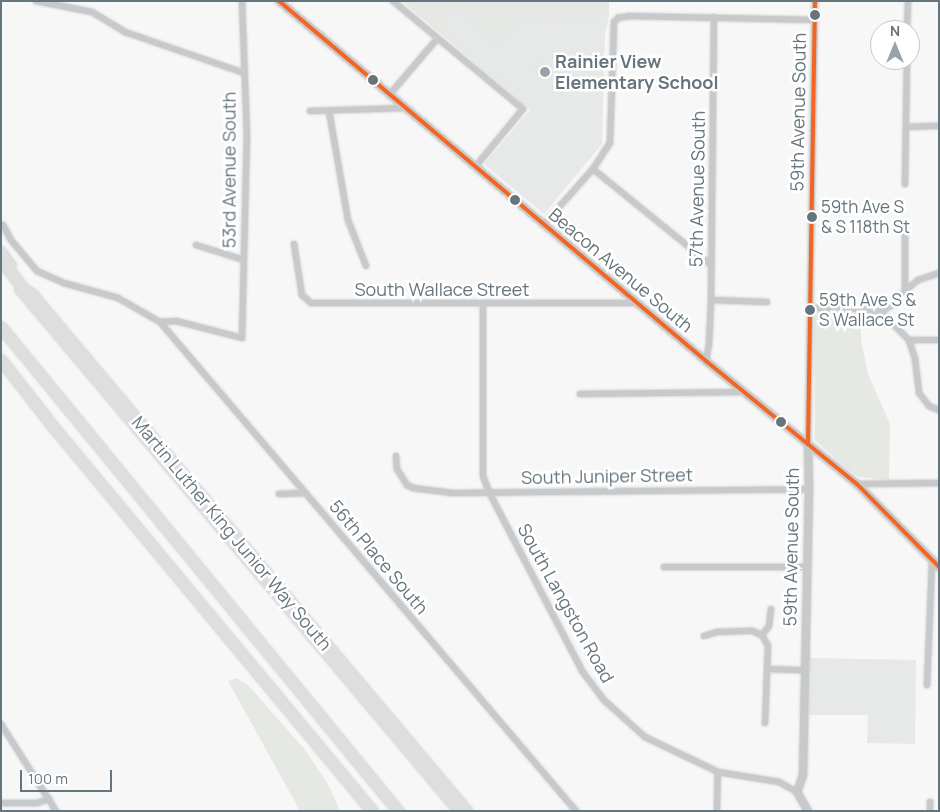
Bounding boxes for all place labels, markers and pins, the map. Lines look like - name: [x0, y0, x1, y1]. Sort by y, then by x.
- unlabelled marker: [810, 10, 820, 20]
- place label: Rainier View Elementary School: [555, 51, 718, 94]
- marker: Rainier View Elementary School: [539, 66, 551, 78]
- unlabelled marker: [368, 75, 378, 85]
- unlabelled marker: [510, 195, 520, 205]
- place label: 59th Ave S & S 118th St: [821, 197, 910, 237]
- marker: 59th Ave S & S 118th St: [807, 212, 817, 222]
- place label: 59th Ave S & S Wallace St: [819, 290, 916, 330]
- marker: 59th Ave S & S Wallace St: [805, 305, 815, 315]
- unlabelled marker: [776, 417, 786, 427]

